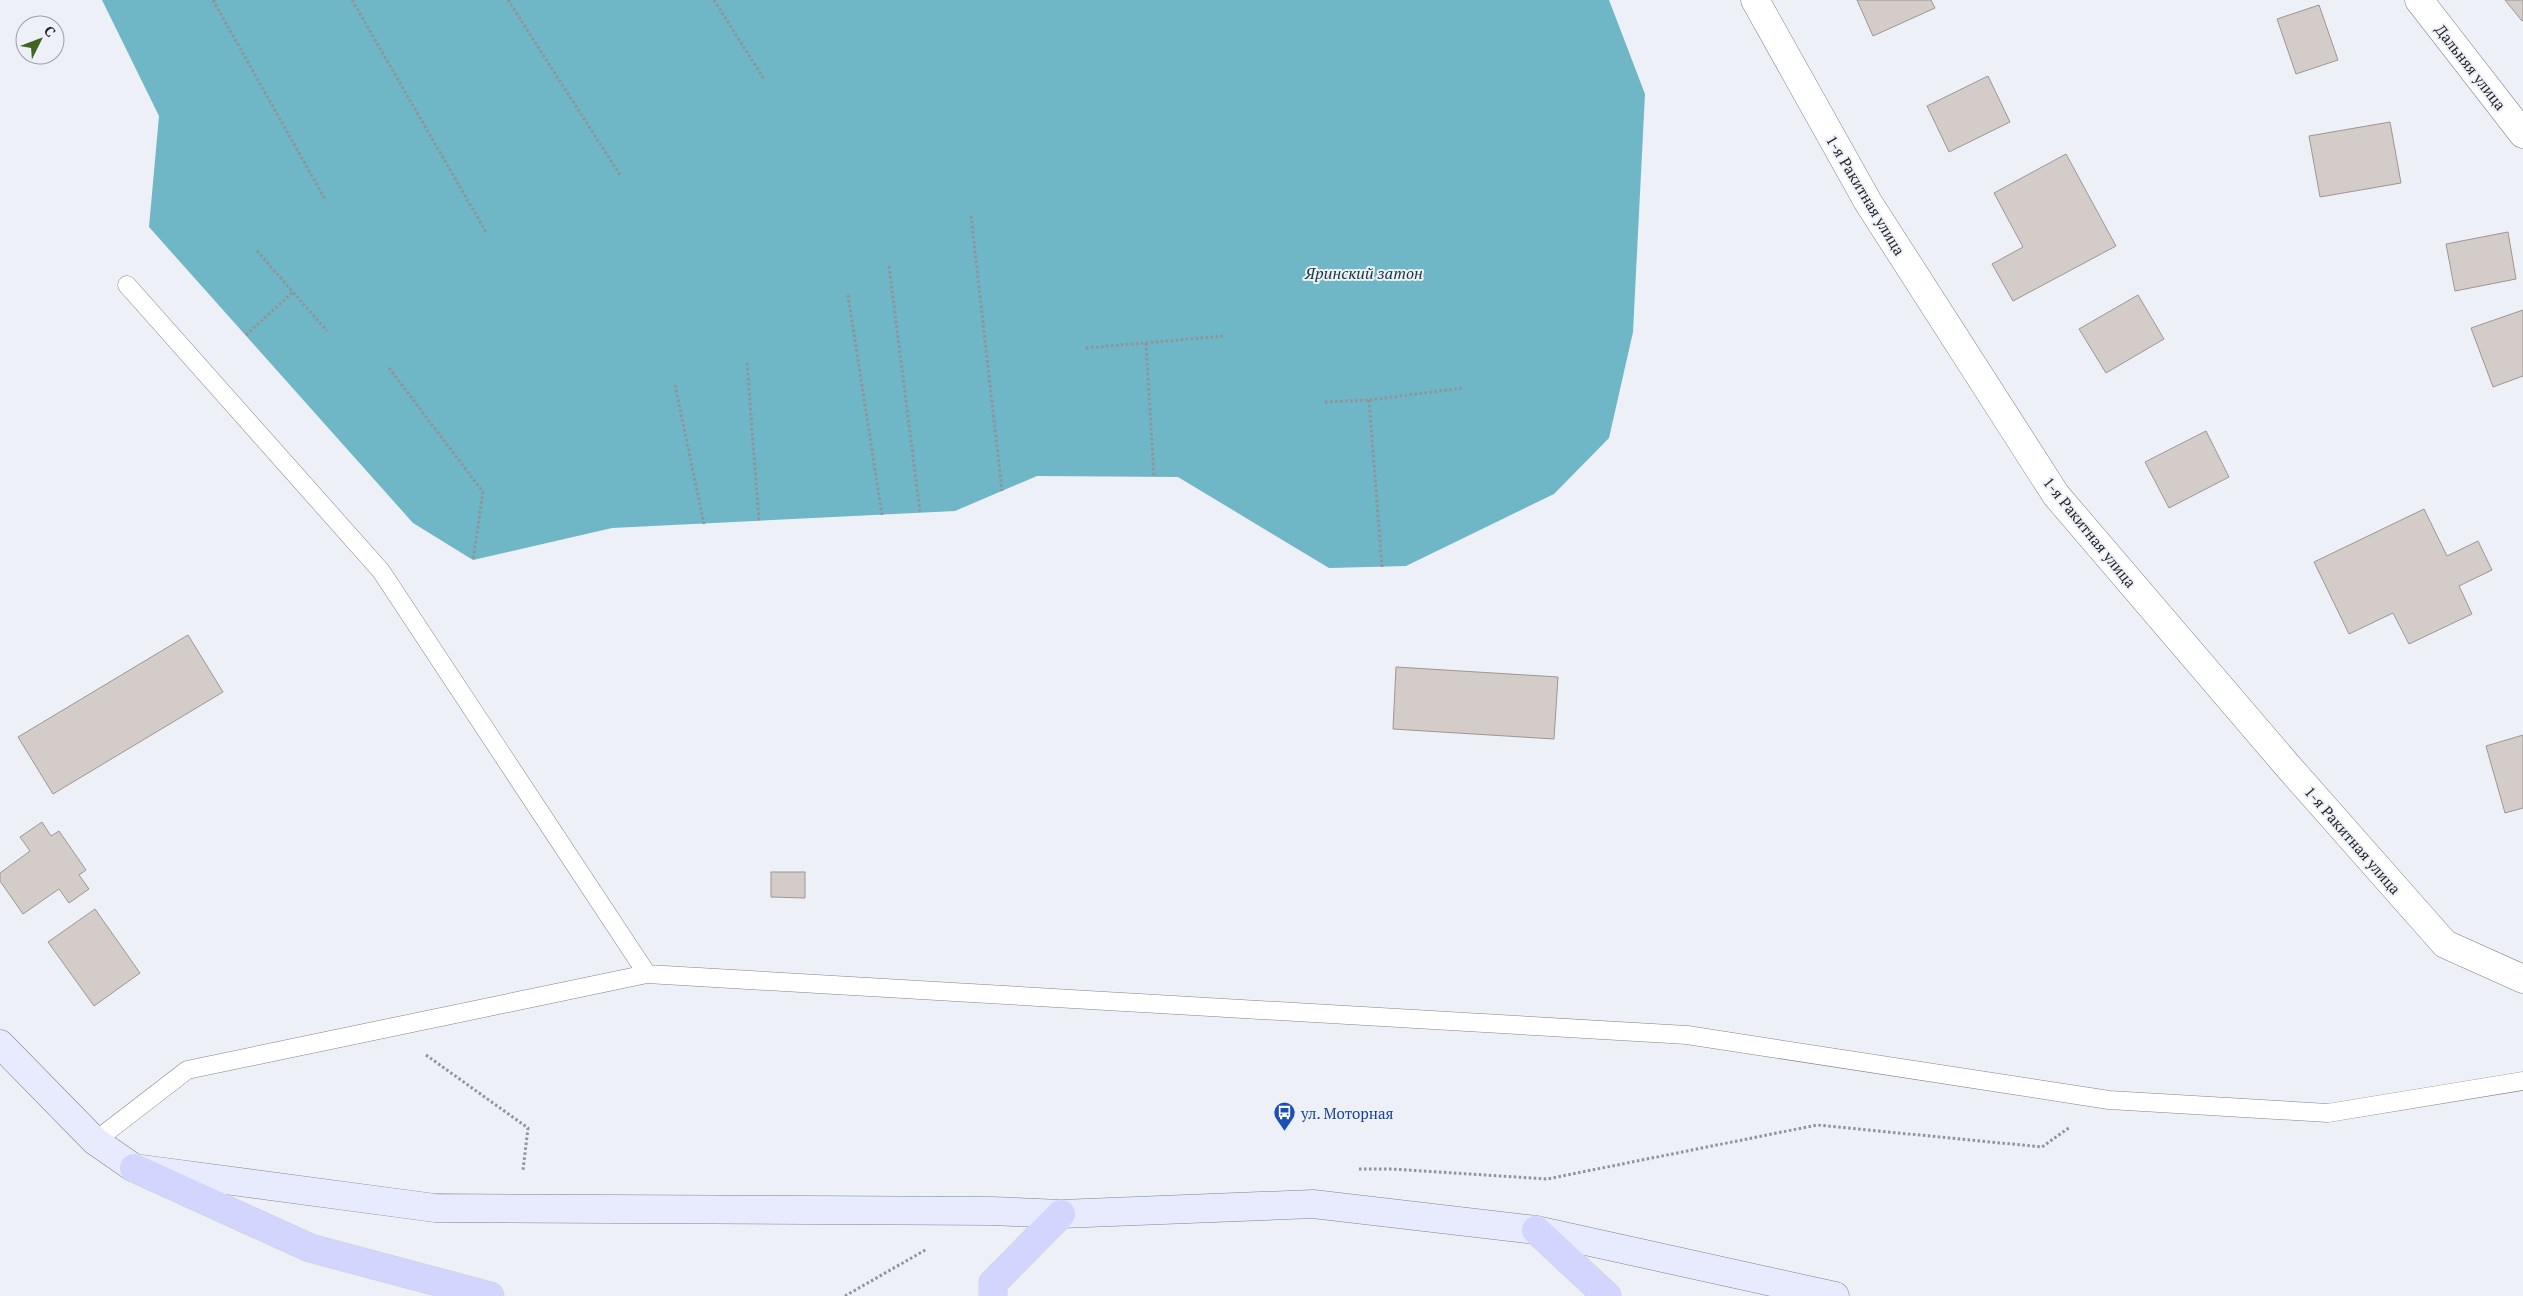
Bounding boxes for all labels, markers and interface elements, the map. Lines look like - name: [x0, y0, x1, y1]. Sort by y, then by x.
- north arrow: [15, 15, 65, 65]
- street label: Дальняя улица: [2431, 20, 2511, 114]
- text: С: [40, 21, 60, 41]
- street label: 1-я Ракитная улица: [1822, 131, 1910, 259]
- water label: Яринский затон: [1304, 262, 1423, 284]
- street label: 1-я Ракитная улица: [2039, 473, 2141, 592]
- street label: 1-я Ракитная улица: [2301, 782, 2406, 899]
- bus stop icon: ул. Моторная: [1273, 1101, 1297, 1132]
- place label: ул. Моторная: [1300, 1103, 1394, 1123]

